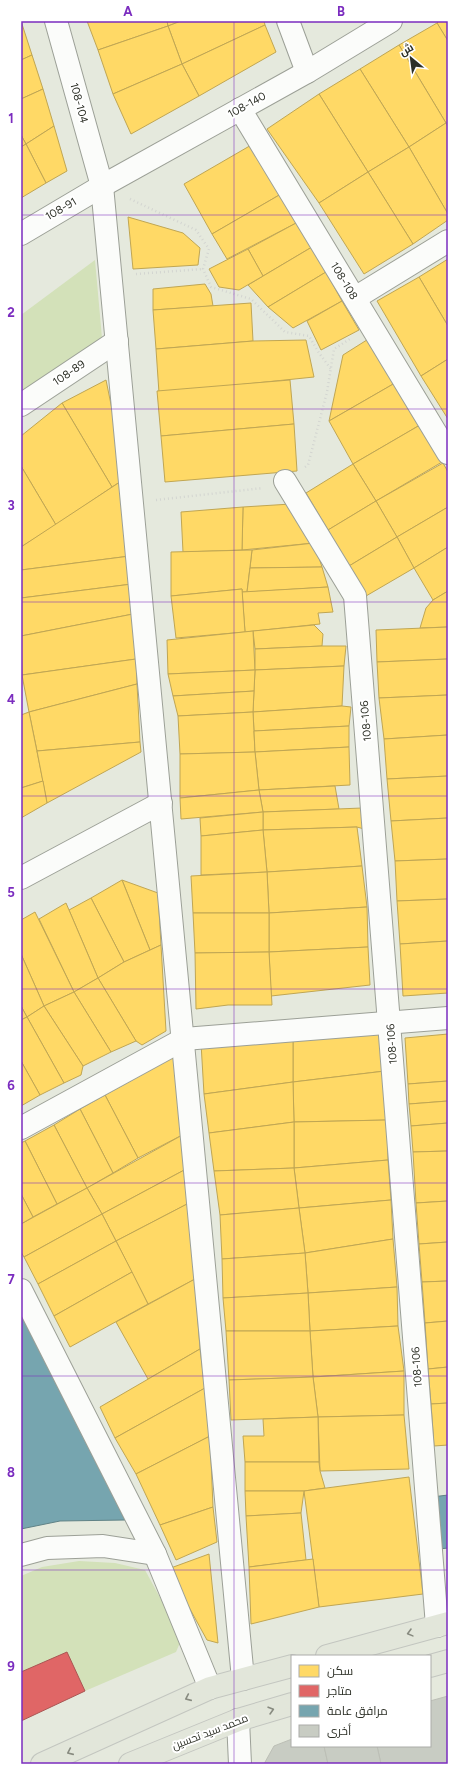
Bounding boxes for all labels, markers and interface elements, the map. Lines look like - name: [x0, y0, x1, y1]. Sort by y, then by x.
- text: A: [123, 4, 133, 19]
- text: B: [337, 4, 345, 19]
- north arrow: [391, 38, 431, 78]
- text: ش: [397, 41, 416, 59]
- street label: 108-104: [67, 81, 91, 125]
- street label: 108-140: [226, 89, 268, 121]
- text: 1: [8, 111, 14, 126]
- street label: 108-91: [43, 195, 79, 223]
- street label: 108-108: [328, 260, 360, 302]
- text: 2: [7, 305, 15, 320]
- street label: 108-89: [50, 358, 88, 388]
- text: 3: [7, 498, 15, 513]
- text: 4: [7, 692, 15, 707]
- street label: 108-106: [358, 700, 374, 742]
- text: 5: [7, 885, 15, 900]
- street label: 108-106: [384, 1023, 400, 1065]
- text: 6: [7, 1078, 15, 1093]
- text: 7: [7, 1272, 15, 1287]
- street label: 108-106: [409, 1346, 425, 1388]
- text: 8: [7, 1465, 15, 1480]
- one-way arrow: [407, 1628, 414, 1637]
- legend: [291, 1655, 431, 1747]
- text: 9: [7, 1659, 15, 1674]
- text: سكن: [327, 1664, 353, 1678]
- text: متاجر: [326, 1684, 352, 1698]
- one-way arrow: [185, 1694, 192, 1702]
- text: مرافق عامة: [327, 1704, 388, 1718]
- one-way arrow: [267, 1706, 274, 1715]
- street label: محمد سید تحسین: [170, 1711, 250, 1753]
- text: أخرى: [327, 1723, 351, 1738]
- one-way arrow: [66, 1747, 74, 1755]

